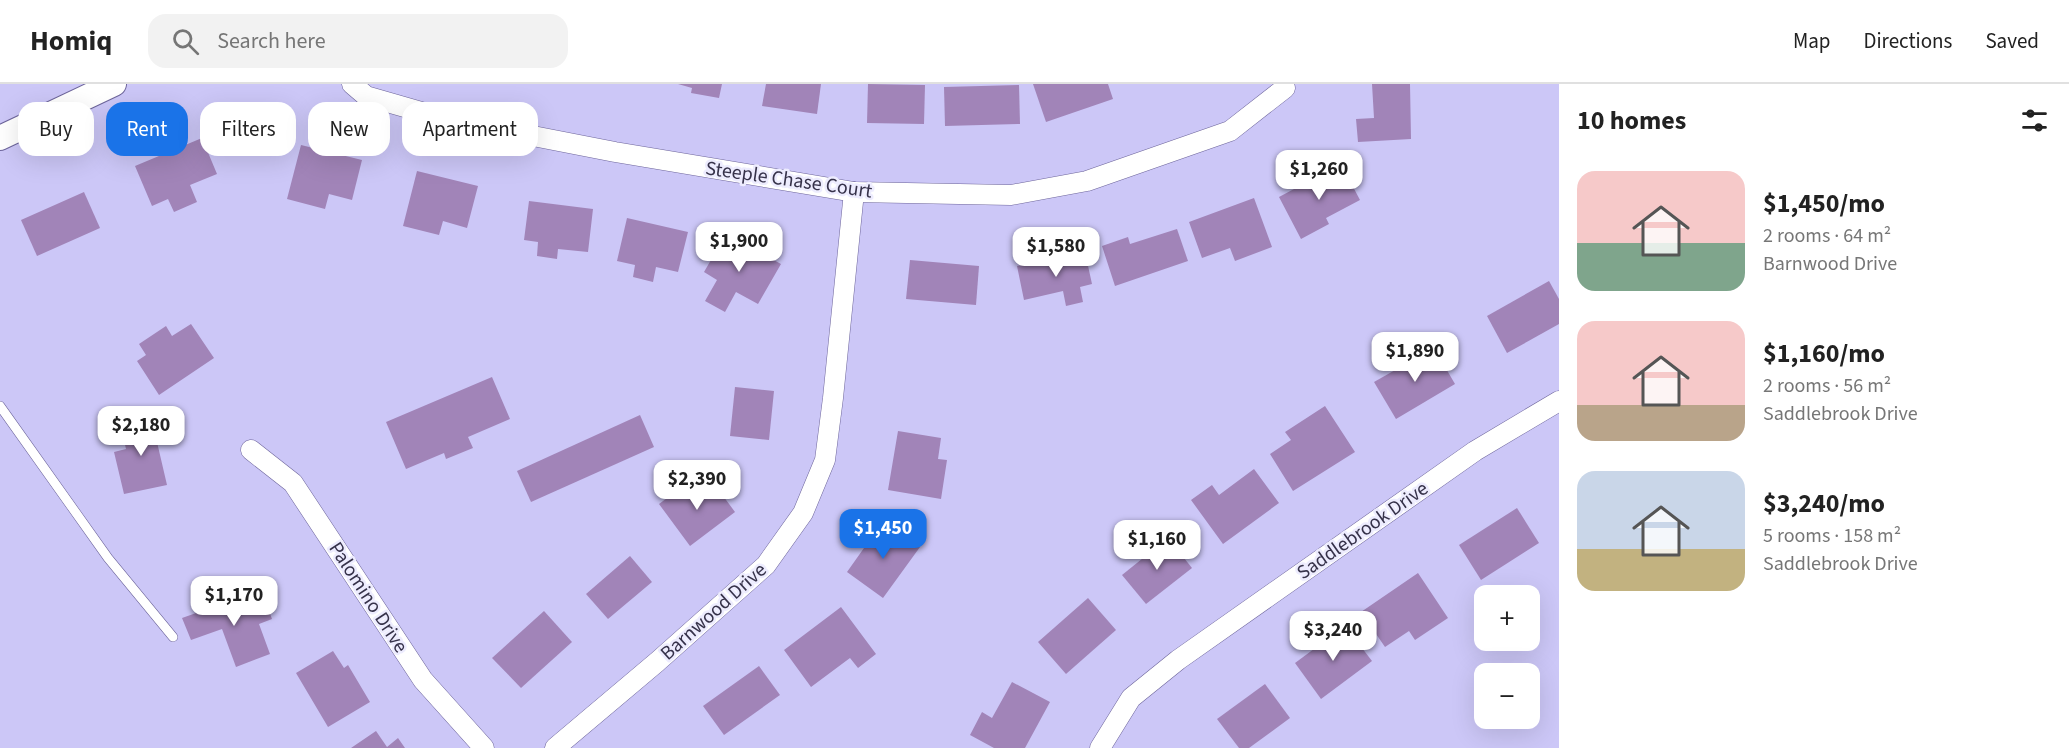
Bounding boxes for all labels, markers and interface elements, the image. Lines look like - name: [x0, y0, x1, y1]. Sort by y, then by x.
- search box: [148, 14, 568, 68]
- text: Homiq: [30, 21, 112, 61]
- icon: search: [169, 25, 202, 58]
- text: Search here: [217, 25, 326, 57]
- text: Map: [1793, 26, 1831, 56]
- text: Directions: [1864, 26, 1952, 56]
- text: Saved: [1985, 26, 2039, 56]
- chip: Buy: [18, 102, 94, 156]
- chip: Rent: [106, 102, 188, 156]
- chip: Filters: [200, 102, 296, 156]
- chip: New: [308, 102, 390, 156]
- chip: Apartment: [402, 102, 538, 156]
- text: 10 homes: [1577, 102, 1686, 139]
- icon: filters: [2018, 104, 2051, 137]
- pin: $1,260: [1270, 150, 1368, 201]
- street label: Steeple Chase Court: [704, 154, 874, 206]
- text: $1,260: [1290, 155, 1348, 183]
- text: $1,450/mo: [1763, 185, 1885, 222]
- icon: home: [1625, 195, 1697, 267]
- pin: $1,900: [690, 222, 788, 273]
- text: 2 rooms · 64 m²: [1763, 222, 1891, 250]
- text: $1,900: [710, 227, 768, 255]
- pin: $1,580: [1007, 227, 1105, 278]
- text: $1,580: [1027, 232, 1085, 260]
- text: Barnwood Drive: [1763, 250, 1897, 278]
- pin: $1,890: [1366, 332, 1464, 383]
- text: $1,160/mo: [1763, 335, 1885, 372]
- text: $1,890: [1386, 337, 1444, 365]
- icon: home: [1625, 345, 1697, 417]
- text: 2 rooms · 56 m²: [1763, 372, 1891, 400]
- text: Saddlebrook Drive: [1763, 400, 1918, 428]
- pin: $2,180: [92, 406, 190, 457]
- text: $2,180: [112, 411, 170, 439]
- pin: $2,390: [648, 460, 746, 511]
- text: $2,390: [668, 465, 726, 493]
- street label: Saddlebrook Drive: [1291, 475, 1434, 587]
- text: $3,240/mo: [1763, 485, 1885, 522]
- icon: home: [1625, 495, 1697, 567]
- pin: $1,450: [834, 509, 932, 560]
- text: $1,450: [854, 514, 912, 542]
- pin: $1,160: [1108, 520, 1206, 571]
- text: 5 rooms · 158 m²: [1763, 522, 1901, 550]
- text: $1,160: [1128, 525, 1186, 553]
- street label: Palomino Drive: [322, 537, 415, 659]
- text: Saddlebrook Drive: [1763, 550, 1918, 578]
- street label: Barnwood Drive: [654, 556, 773, 667]
- pin: $1,170: [185, 576, 283, 627]
- text: $1,170: [205, 581, 263, 609]
- map controls: [1474, 585, 1540, 729]
- button: +: [1474, 585, 1540, 651]
- pin: $3,240: [1284, 611, 1382, 662]
- text: $3,240: [1304, 616, 1362, 644]
- button: −: [1474, 663, 1540, 729]

